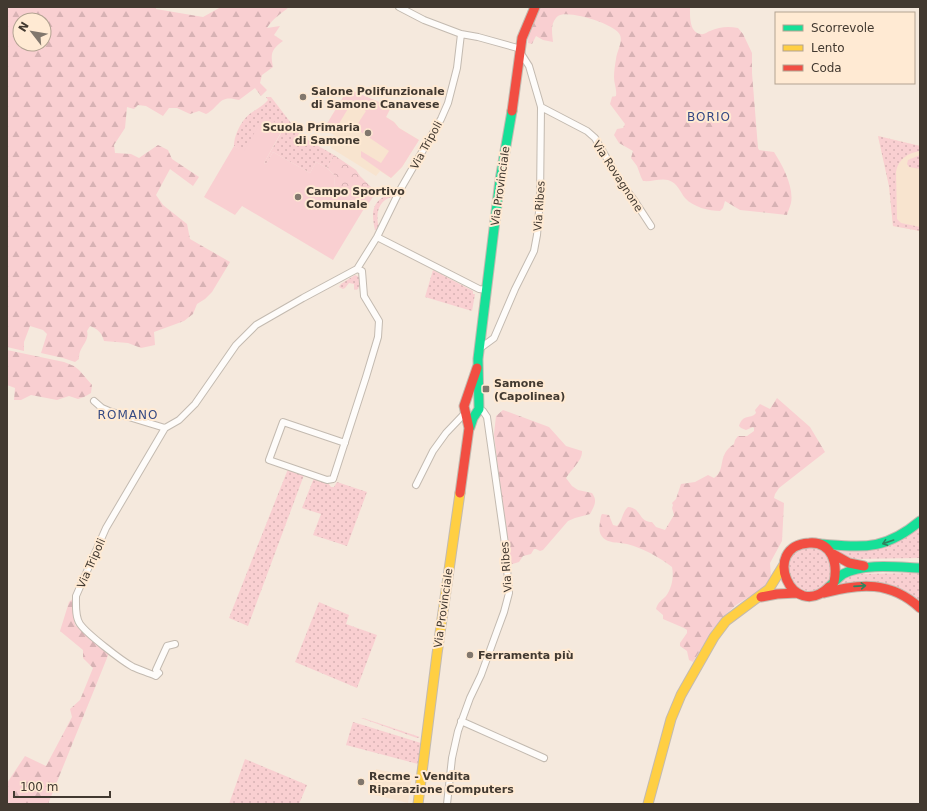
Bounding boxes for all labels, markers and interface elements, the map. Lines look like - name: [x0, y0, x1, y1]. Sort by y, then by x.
- north arrow: [12, 12, 52, 52]
- legend: [775, 12, 915, 84]
- text: N: [16, 20, 32, 34]
- text: Scorrevole: [811, 21, 875, 35]
- text: Lento: [811, 41, 845, 55]
- text: Coda: [811, 61, 842, 75]
- place label: Salone Polifunzionale di Samone Canavese: [311, 85, 445, 111]
- marker: Salone Polifunzionale di Samone Canavese: [298, 92, 308, 102]
- district label: BORIO: [687, 110, 731, 124]
- street label: Via Tripoli: [408, 119, 445, 172]
- place label: Scuola Primaria di Samone: [262, 121, 360, 147]
- marker: Scuola Primaria di Samone: [363, 128, 373, 138]
- street label: Via Rovagnone: [590, 138, 646, 214]
- street label: Via Provinciale: [488, 145, 513, 227]
- street label: Via Ribes: [531, 180, 548, 232]
- place label: Campo Sportivo Comunale: [306, 185, 405, 211]
- marker: Campo Sportivo Comunale: [293, 192, 303, 202]
- place label: Samone (Capolinea): [494, 377, 565, 403]
- marker: Samone (Capolinea): [481, 384, 491, 394]
- district label: ROMANO: [98, 408, 158, 422]
- street label: Via Tripoli: [75, 536, 108, 590]
- one-way arrow: [881, 539, 894, 546]
- street label: Via Ribes: [498, 541, 515, 593]
- street label: Via Provinciale: [431, 567, 456, 649]
- one-way arrow: [853, 582, 866, 590]
- place label: Ferramenta più: [478, 649, 574, 662]
- marker: Ferramenta più: [465, 650, 475, 660]
- place label: Recme - Vendita Riparazione Computers: [369, 770, 514, 796]
- scale bar: [14, 773, 110, 799]
- marker: Recme - Vendita Riparazione Computers: [356, 777, 366, 787]
- text: 100 m: [20, 780, 58, 794]

